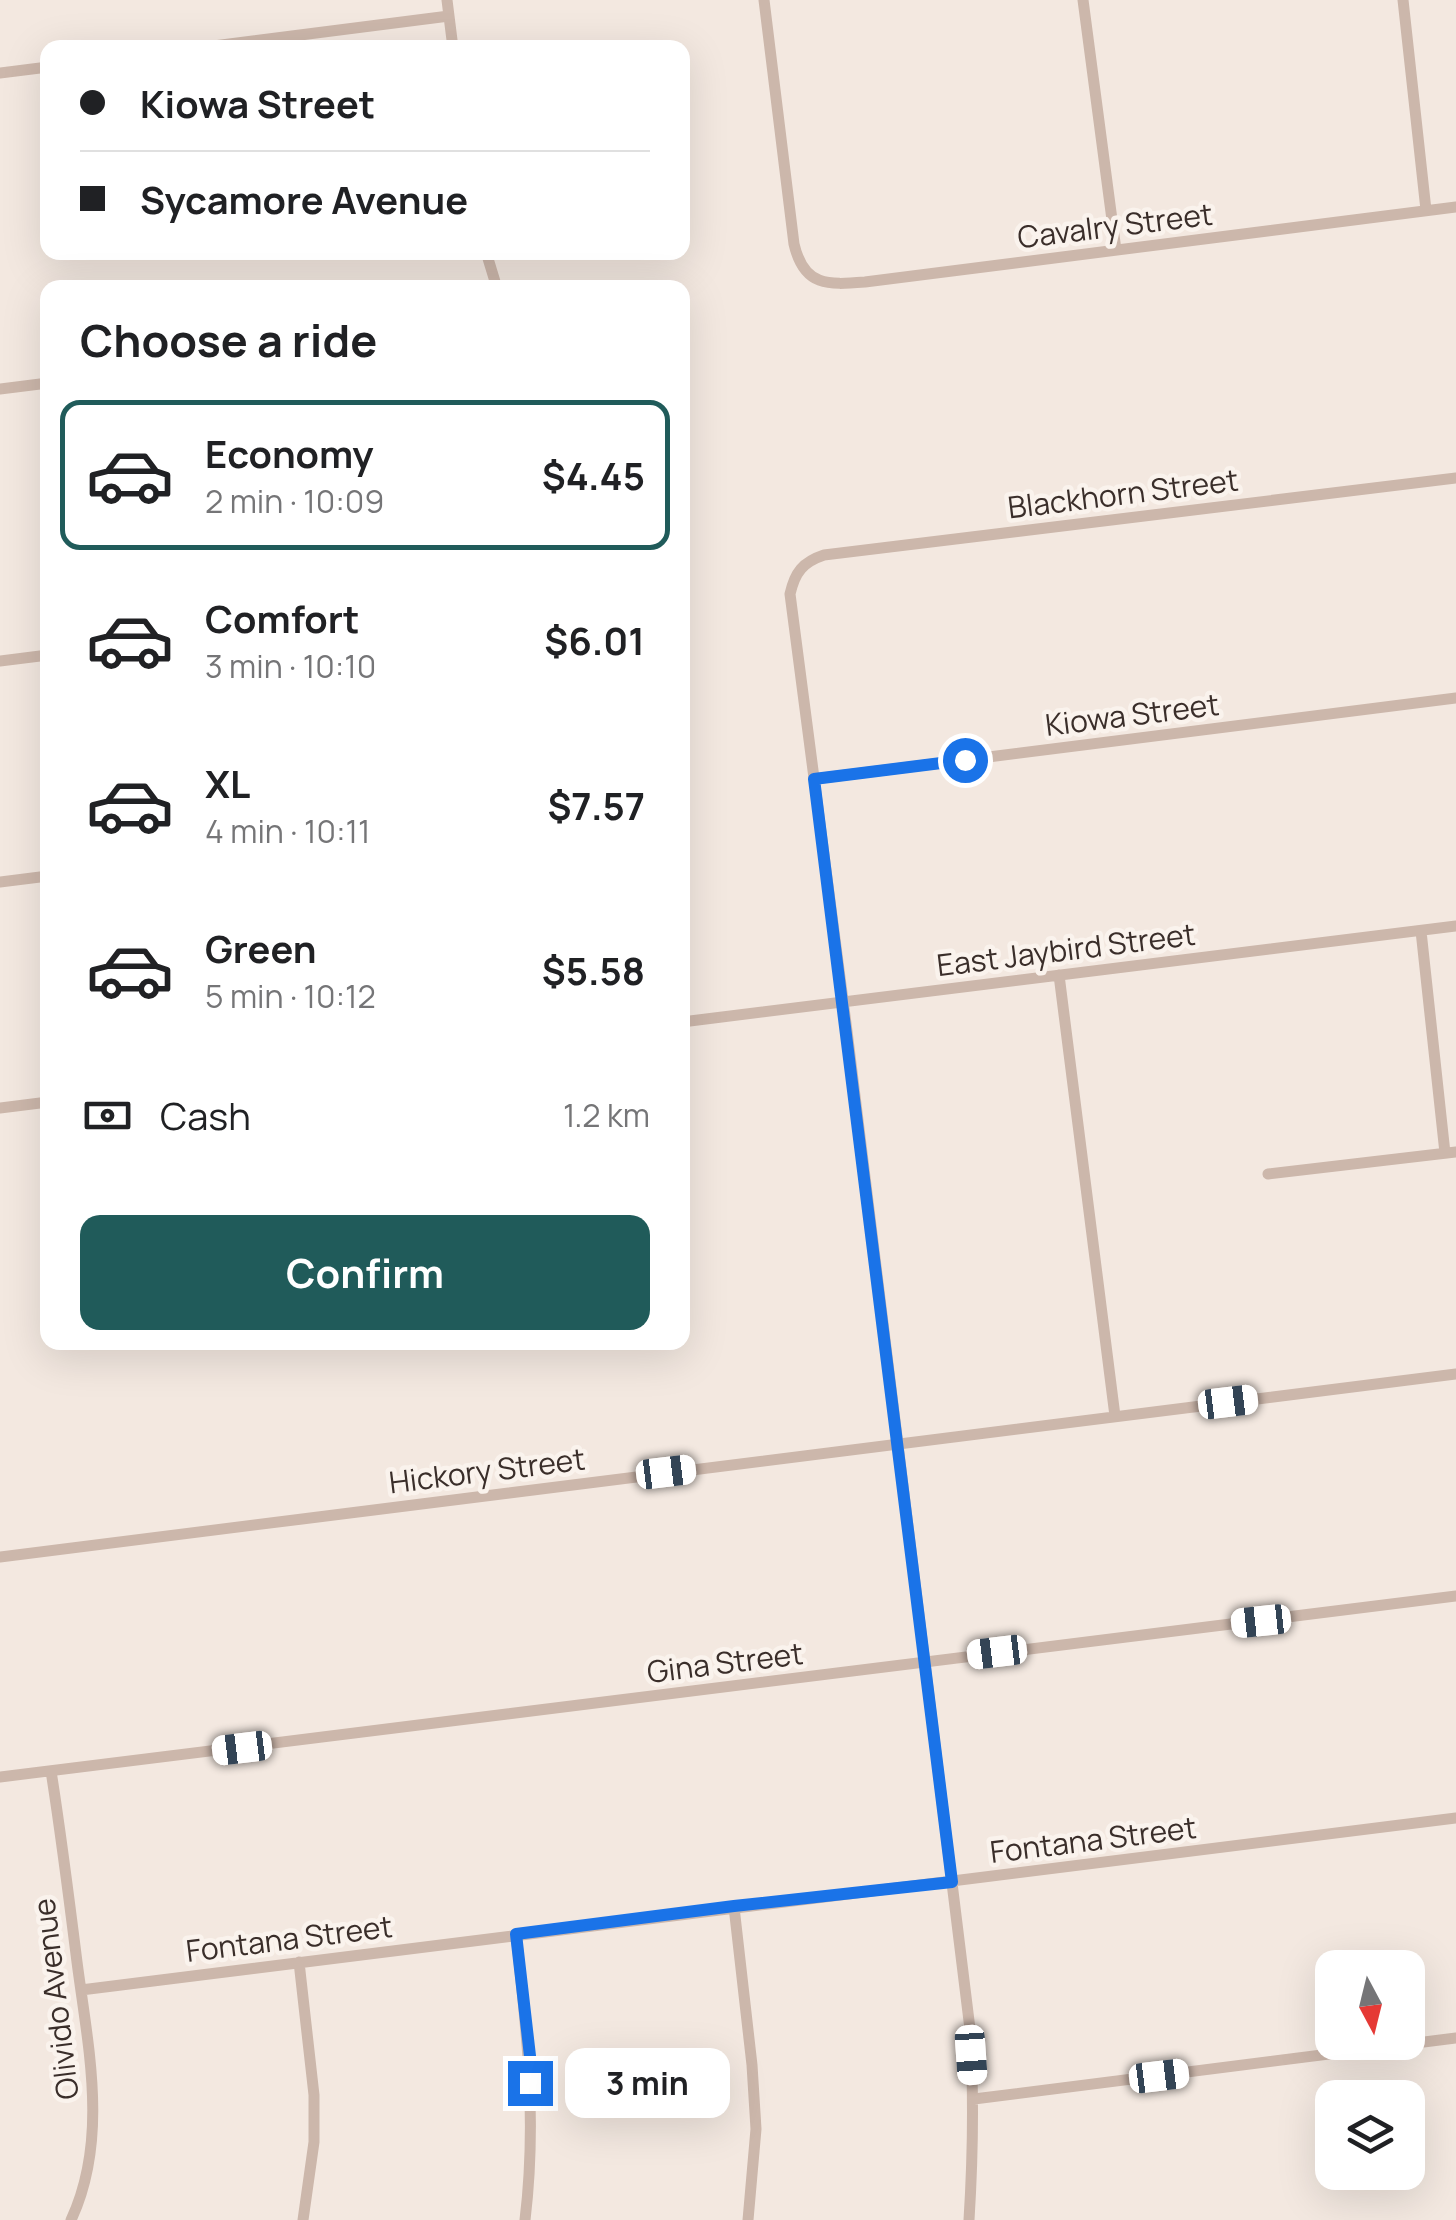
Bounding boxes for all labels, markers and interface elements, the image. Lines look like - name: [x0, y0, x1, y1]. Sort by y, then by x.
- text: Kiowa Street: [140, 77, 375, 129]
- text: Sycamore Avenue: [140, 173, 468, 225]
- street label: Cavalry Street: [1015, 193, 1215, 257]
- text: Choose a ride: [80, 309, 377, 371]
- text: Economy: [205, 427, 374, 479]
- icon: car: [85, 430, 175, 520]
- text: $4.45: [542, 449, 645, 501]
- street label: Blackhorn Street: [1005, 459, 1241, 527]
- text: 2 min · 10:09: [205, 479, 384, 523]
- text: Comfort: [205, 592, 359, 644]
- icon: car: [85, 595, 175, 685]
- text: $6.01: [544, 614, 645, 666]
- text: 3 min · 10:10: [205, 644, 376, 688]
- street label: Kiowa Street: [1043, 683, 1221, 745]
- route start: [943, 738, 988, 783]
- text: XL: [205, 757, 250, 809]
- icon: car: [85, 760, 175, 850]
- text: $7.57: [547, 779, 645, 831]
- text: 4 min · 10:11: [205, 809, 370, 853]
- street label: East Jaybird Street: [934, 913, 1198, 985]
- text: Green: [205, 922, 317, 974]
- icon: car: [85, 925, 175, 1015]
- text: $5.58: [542, 944, 645, 996]
- text: 5 min · 10:12: [205, 974, 376, 1018]
- icon: cash: [80, 1088, 135, 1143]
- text: Cash: [160, 1089, 251, 1141]
- text: 1.2 km: [563, 1093, 650, 1137]
- button: Confirm: [80, 1215, 650, 1330]
- car: [1196, 1383, 1260, 1421]
- street label: Hickory Street: [387, 1438, 587, 1502]
- car: [634, 1453, 698, 1491]
- car: [1230, 1603, 1292, 1639]
- street label: Gina Street: [645, 1632, 805, 1692]
- car: [965, 1633, 1029, 1671]
- car: [210, 1729, 274, 1767]
- street label: Fontana Street: [988, 1806, 1198, 1872]
- street label: Olivido Avenue: [22, 1896, 88, 2102]
- street label: Fontana Street: [184, 1905, 394, 1971]
- north arrow: [1315, 1950, 1425, 2060]
- map controls: [1315, 1950, 1425, 2190]
- car: [954, 2024, 988, 2086]
- callout: 3 min: [565, 2048, 730, 2118]
- car: [1127, 2057, 1191, 2095]
- route end: [508, 2061, 553, 2106]
- text: 3 min: [606, 2061, 689, 2105]
- button: layers: [1315, 2080, 1425, 2190]

